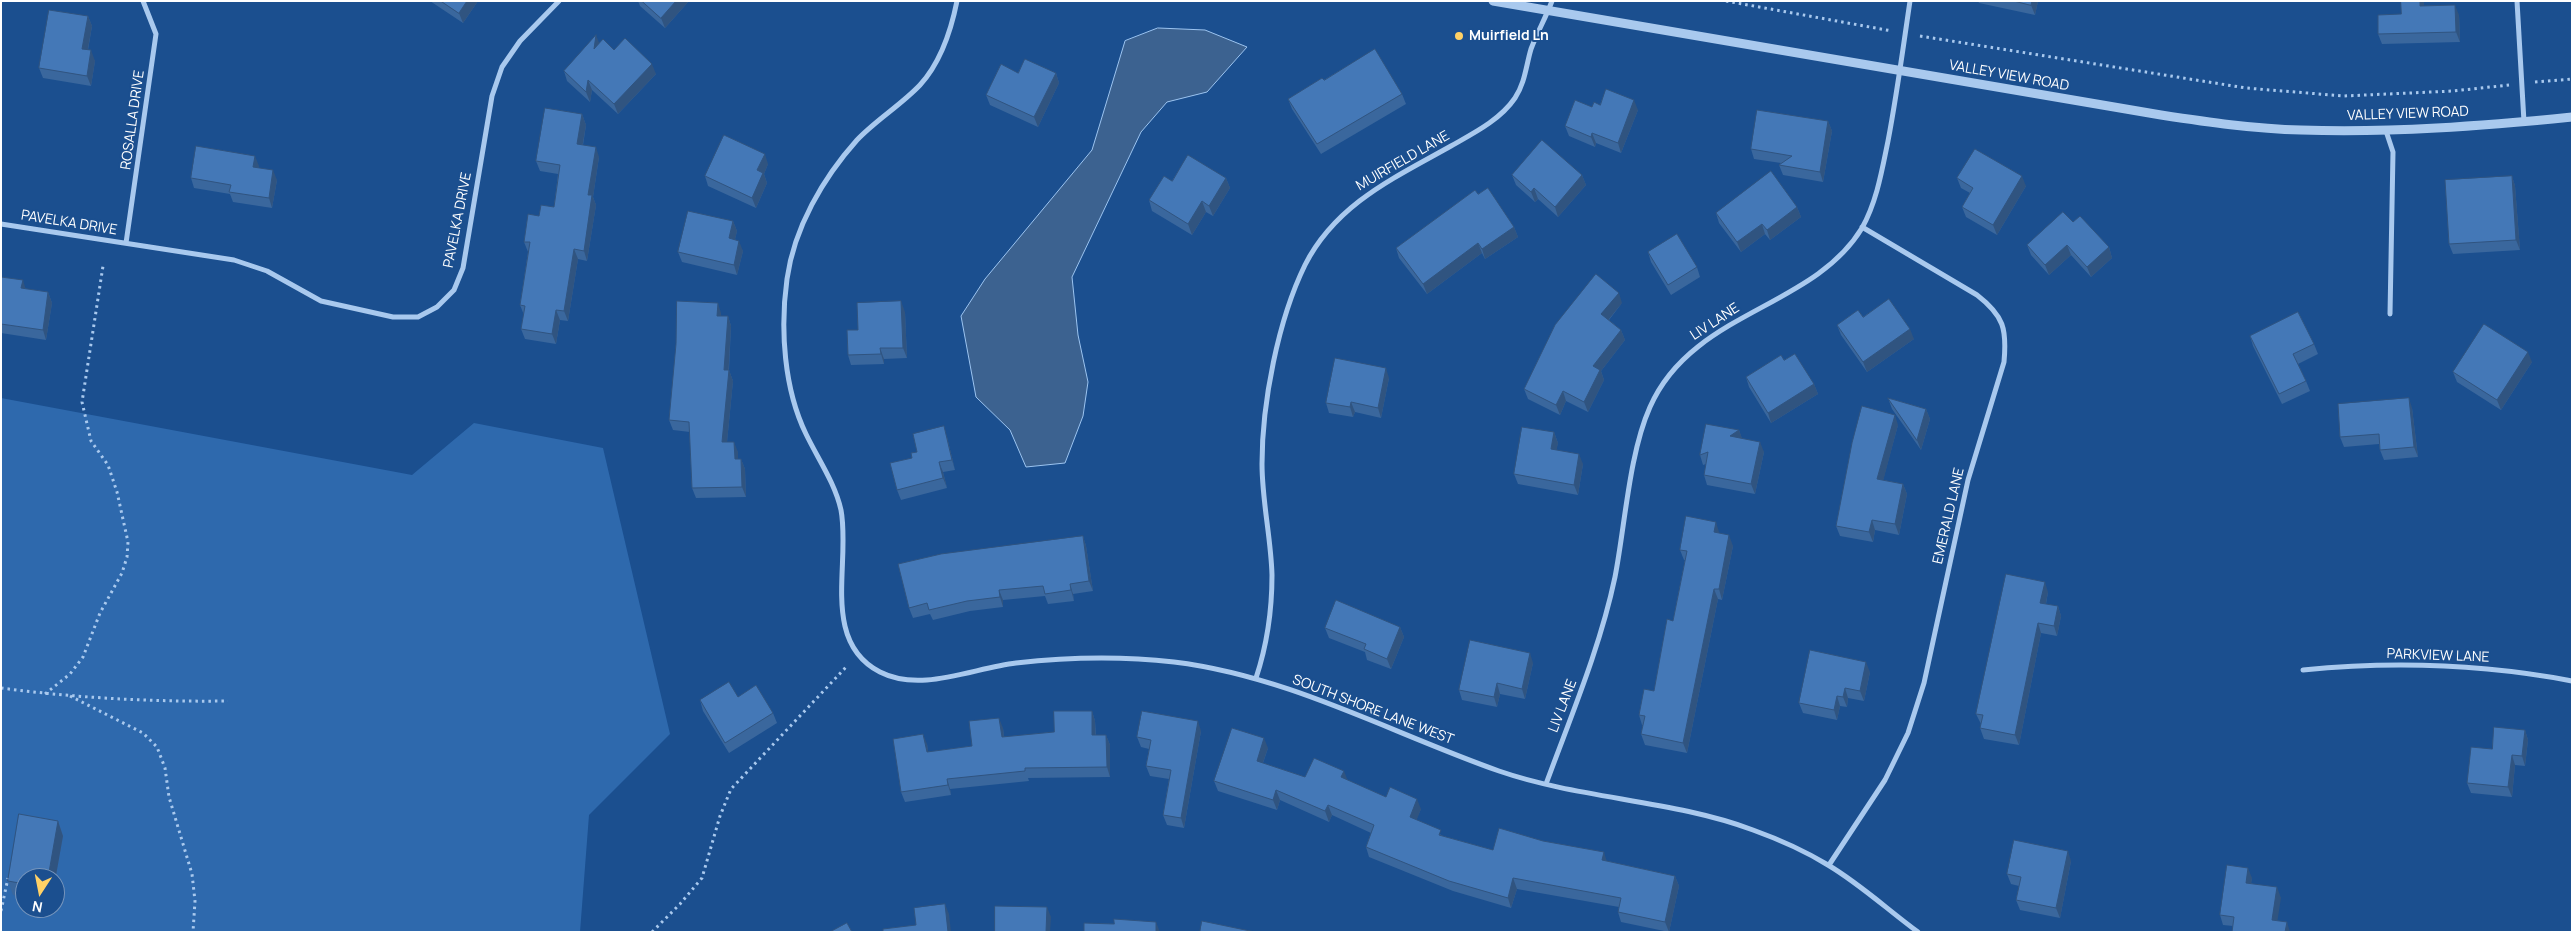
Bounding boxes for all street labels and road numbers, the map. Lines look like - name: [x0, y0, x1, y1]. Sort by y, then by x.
- street label: VALLEY VIEW ROAD: [1948, 57, 2070, 95]
- street label: ROSALLA DRIVE: [118, 69, 148, 171]
- street label: VALLEY VIEW ROAD: [2347, 103, 2469, 125]
- street label: MUIRFIELD LANE: [1353, 127, 1453, 195]
- street label: PAVELKA DRIVE: [440, 171, 476, 269]
- street label: PAVELKA DRIVE: [20, 207, 118, 239]
- street label: LIV LANE: [1687, 300, 1743, 344]
- street label: EMERALD LANE: [1930, 466, 1968, 566]
- street label: PARKVIEW LANE: [2386, 646, 2490, 666]
- street label: SOUTH SHORE LANE WEST: [1290, 671, 1456, 749]
- street label: LIV LANE: [1545, 677, 1581, 735]

